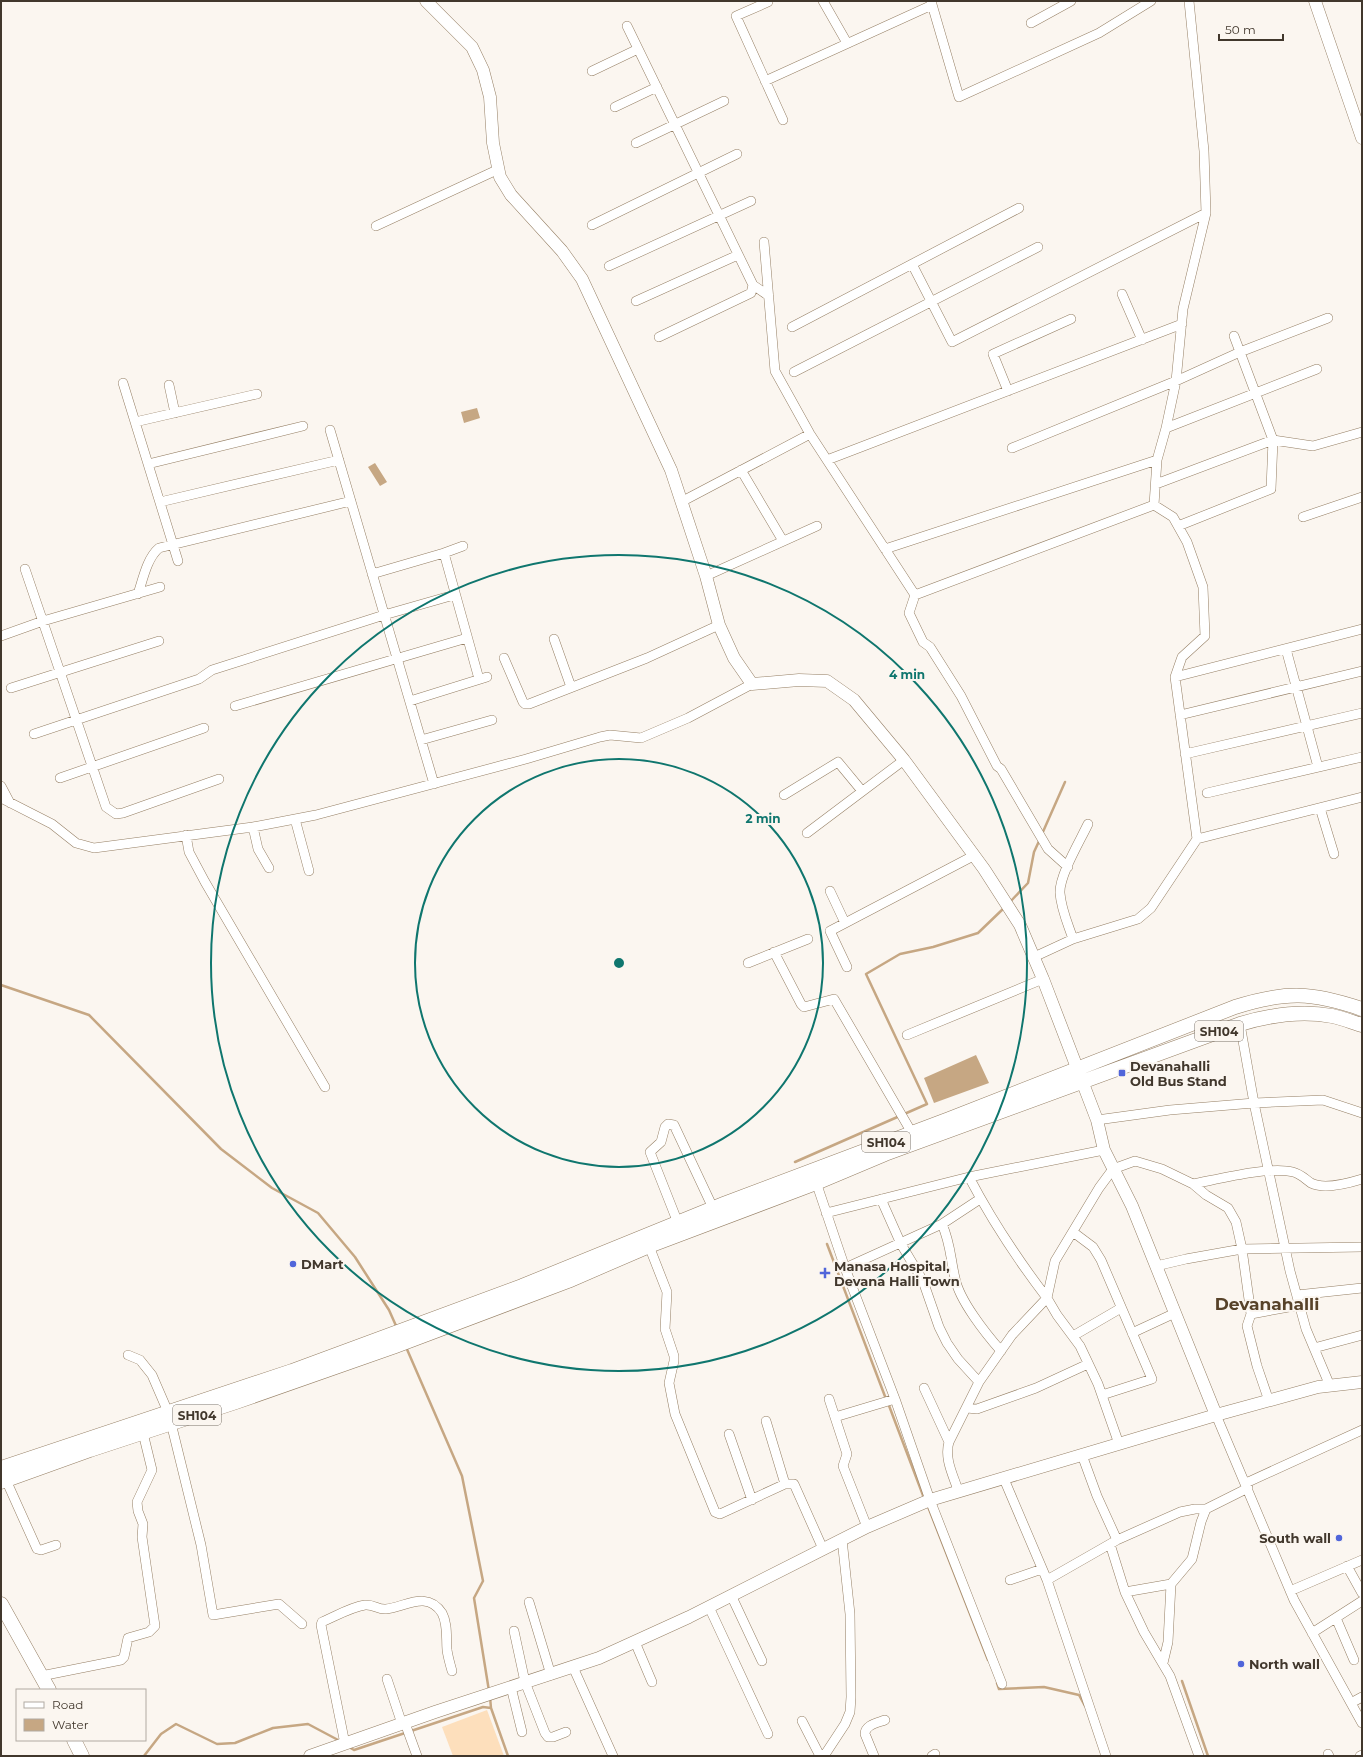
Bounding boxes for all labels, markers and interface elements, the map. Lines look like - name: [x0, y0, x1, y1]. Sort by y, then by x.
- scale bar: [1219, 16, 1283, 42]
- text: 50 m: [1225, 22, 1256, 37]
- text: 4 min: [889, 667, 925, 682]
- text: 2 min: [746, 811, 780, 826]
- centre of rings: [612, 956, 626, 970]
- road number: SH104: [1195, 1021, 1243, 1041]
- place label: Devanahalli Old Bus Stand: [1130, 1058, 1227, 1089]
- marker: Devanahalli Old Bus Stand: [1117, 1068, 1127, 1078]
- road number: SH104: [862, 1132, 910, 1152]
- place label: DMart: [301, 1256, 344, 1272]
- place label: Manasa Hospital, Devana Halli Town: [834, 1258, 960, 1289]
- marker: DMart: [288, 1259, 298, 1269]
- marker: Manasa Hospital, Devana Halli Town: [819, 1267, 831, 1279]
- district label: Devanahalli: [1215, 1294, 1319, 1314]
- road number: SH104: [173, 1405, 221, 1425]
- place label: South wall: [1259, 1530, 1331, 1546]
- marker: South wall: [1334, 1533, 1344, 1543]
- place label: North wall: [1249, 1656, 1320, 1672]
- marker: North wall: [1236, 1659, 1246, 1669]
- legend: [16, 1689, 146, 1741]
- text: Road: [52, 1697, 83, 1712]
- text: Water: [52, 1717, 89, 1732]

